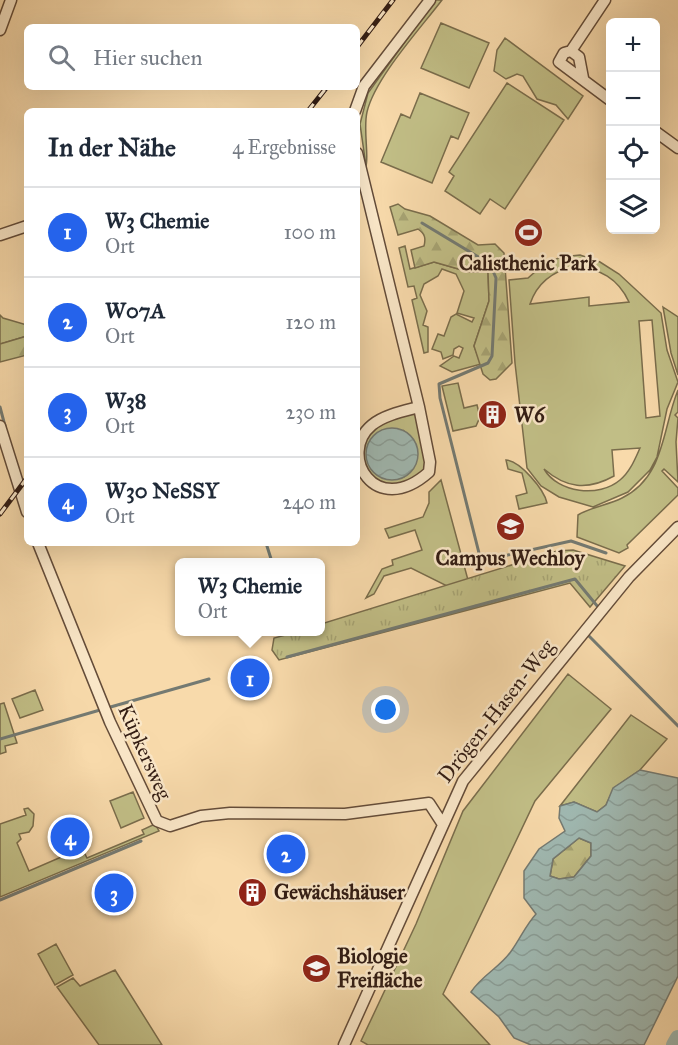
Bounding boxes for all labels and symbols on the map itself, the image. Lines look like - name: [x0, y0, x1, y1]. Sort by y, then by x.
- sports icon: Calisthenic Park: [512, 216, 544, 248]
- place label: Calisthenic Park: [459, 250, 598, 276]
- building icon: W6: [477, 399, 509, 431]
- place label: W6: [514, 402, 546, 428]
- school or university icon: Campus Wechloy: [494, 511, 526, 543]
- place label: Campus Wechloy: [435, 545, 586, 571]
- street label: Drögen-Hasen-Weg: [432, 634, 560, 788]
- pin: 1: [230, 656, 270, 700]
- your location: [371, 695, 400, 724]
- street label: Küpkersweg: [112, 700, 178, 804]
- pin: 4: [50, 814, 90, 860]
- pin: 2: [266, 832, 306, 876]
- pin: 3: [94, 870, 134, 916]
- building icon: Gewächshäuser: [237, 876, 269, 908]
- place label: Gewächshäuser: [274, 879, 406, 905]
- place label: Biologie Freifläche: [337, 943, 423, 993]
- school or university icon: Biologie Freifläche: [300, 952, 332, 984]

